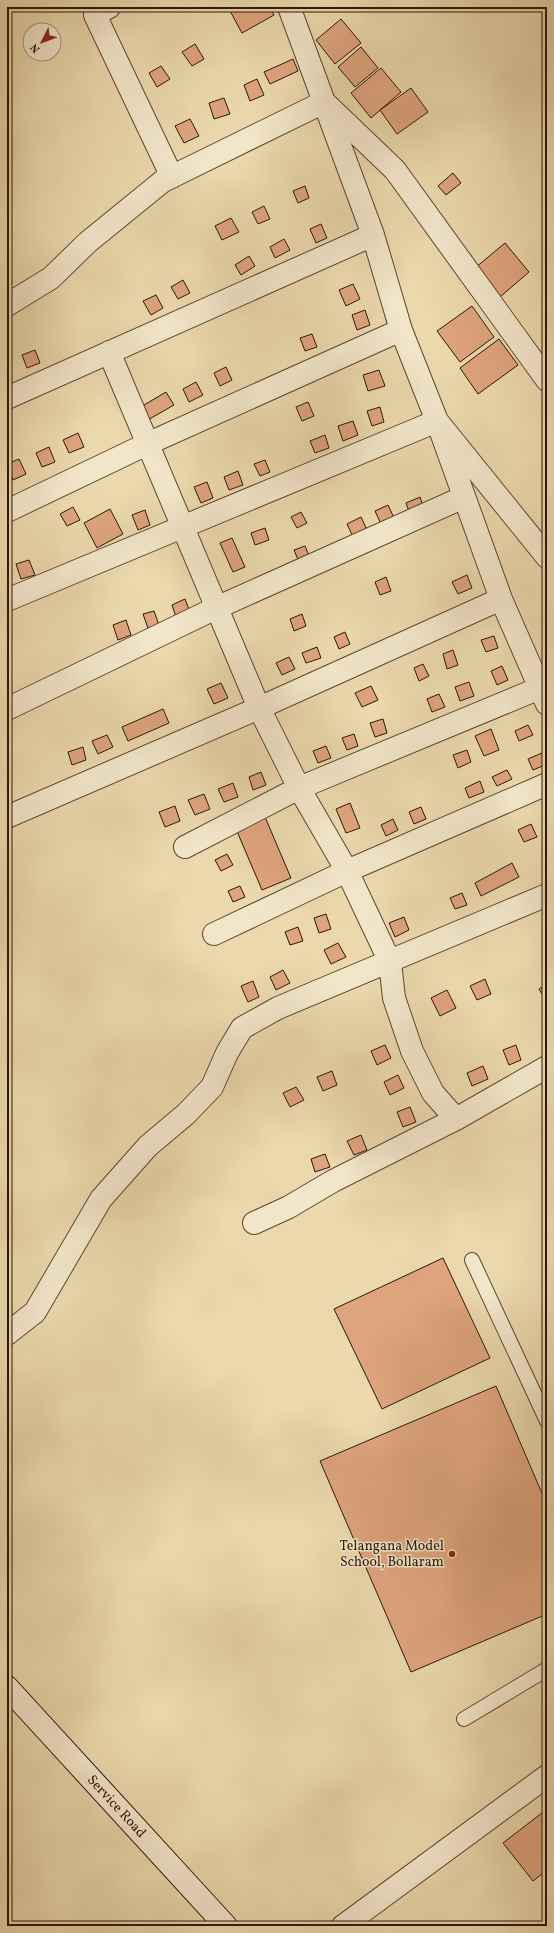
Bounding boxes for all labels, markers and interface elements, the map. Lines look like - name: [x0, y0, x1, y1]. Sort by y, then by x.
- north arrow: [22, 22, 62, 62]
- text: N: [27, 40, 44, 56]
- place label: Telangana Model School, Bollaram: [339, 1537, 444, 1572]
- marker: Telangana Model School, Bollaram: [447, 1549, 457, 1559]
- street label: Service Road: [83, 1771, 150, 1842]

